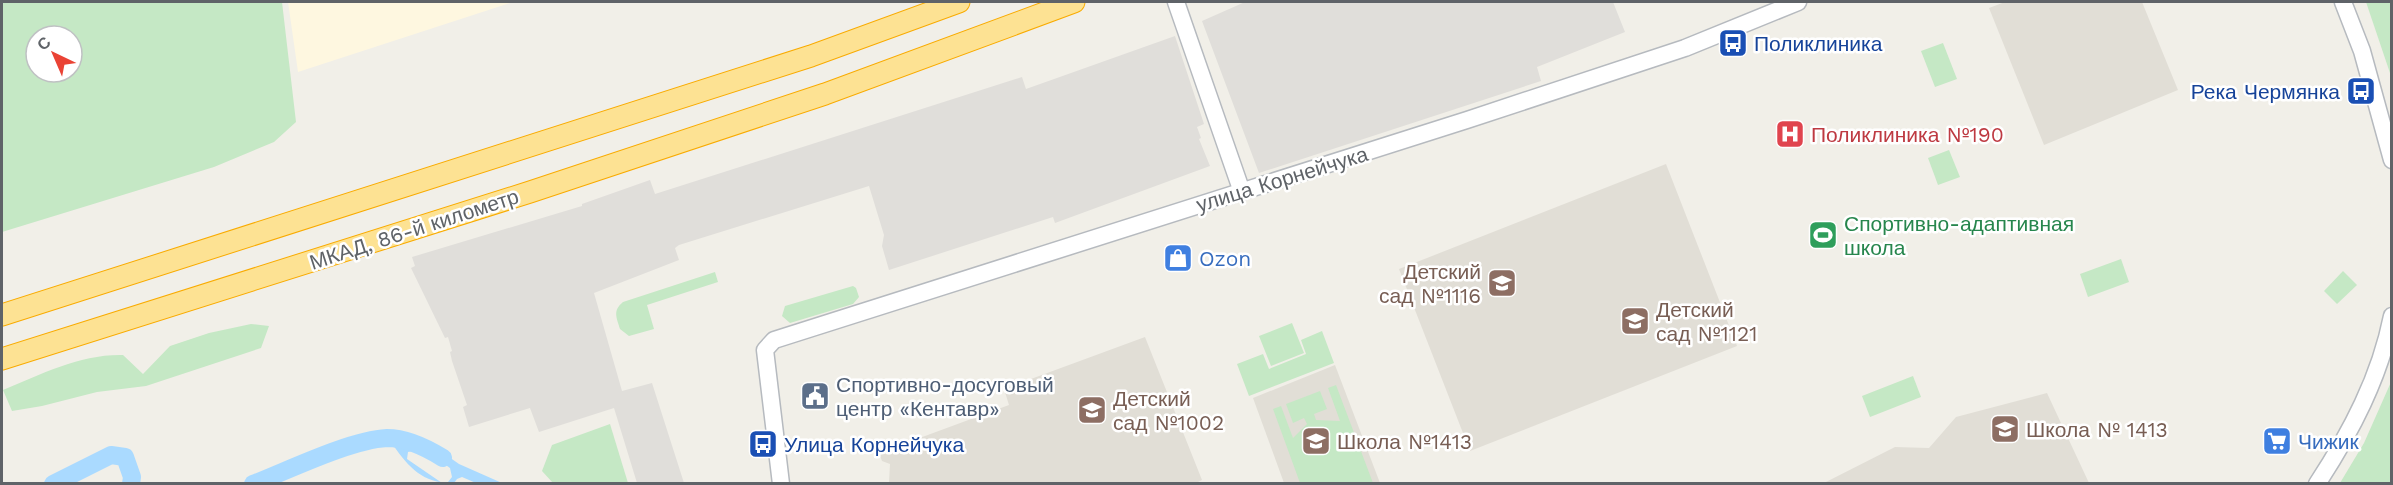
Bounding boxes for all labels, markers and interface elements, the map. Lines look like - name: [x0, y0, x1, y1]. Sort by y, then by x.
- north arrow: [24, 24, 84, 84]
- bus stop icon: Поликлиника: [1717, 27, 1749, 59]
- place label: Поликлиника: [1754, 31, 1883, 56]
- text: С: [33, 32, 55, 54]
- bus stop icon: Река Чермянка: [2345, 75, 2377, 107]
- place label: Река Чермянка: [2191, 79, 2340, 104]
- hospital icon: Поликлиника №190: [1774, 118, 1806, 150]
- place label: Поликлиника №190: [1811, 122, 2004, 147]
- street label: улица Корнейчука: [1193, 141, 1371, 217]
- street label: МКАД, 86-й километр: [306, 183, 522, 275]
- place label: Спортивно-адаптивная школа: [1844, 211, 2074, 260]
- sports icon: Спортивно-адаптивная школа: [1807, 219, 1839, 251]
- shop icon: Ozon: [1162, 242, 1194, 274]
- place label: Ozon: [1199, 246, 1251, 271]
- place label: Детский сад №1116: [1379, 259, 1481, 308]
- school or university icon: Детский сад №1116: [1486, 267, 1518, 299]
- place label: Детский сад №1121: [1656, 297, 1757, 346]
- school or university icon: Детский сад №1121: [1619, 305, 1651, 337]
- place label: Спортивно-досуговый центр «Кентавр»: [836, 372, 1054, 421]
- public building icon: Спортивно-досуговый центр «Кентавр»: [799, 380, 831, 412]
- place label: Детский сад №1002: [1113, 386, 1224, 435]
- school or university icon: Детский сад №1002: [1076, 394, 1108, 426]
- school or university icon: Школа № 1413: [1989, 413, 2021, 445]
- place label: Школа № 1413: [2026, 417, 2168, 442]
- school or university icon: Школа №1413: [1300, 425, 1332, 457]
- supermarket icon: Чижик: [2261, 425, 2293, 457]
- bus stop icon: Улица Корнейчука: [747, 428, 779, 460]
- place label: Школа №1413: [1337, 429, 1472, 454]
- place label: Чижик: [2298, 429, 2360, 454]
- place label: Улица Корнейчука: [784, 432, 964, 457]

